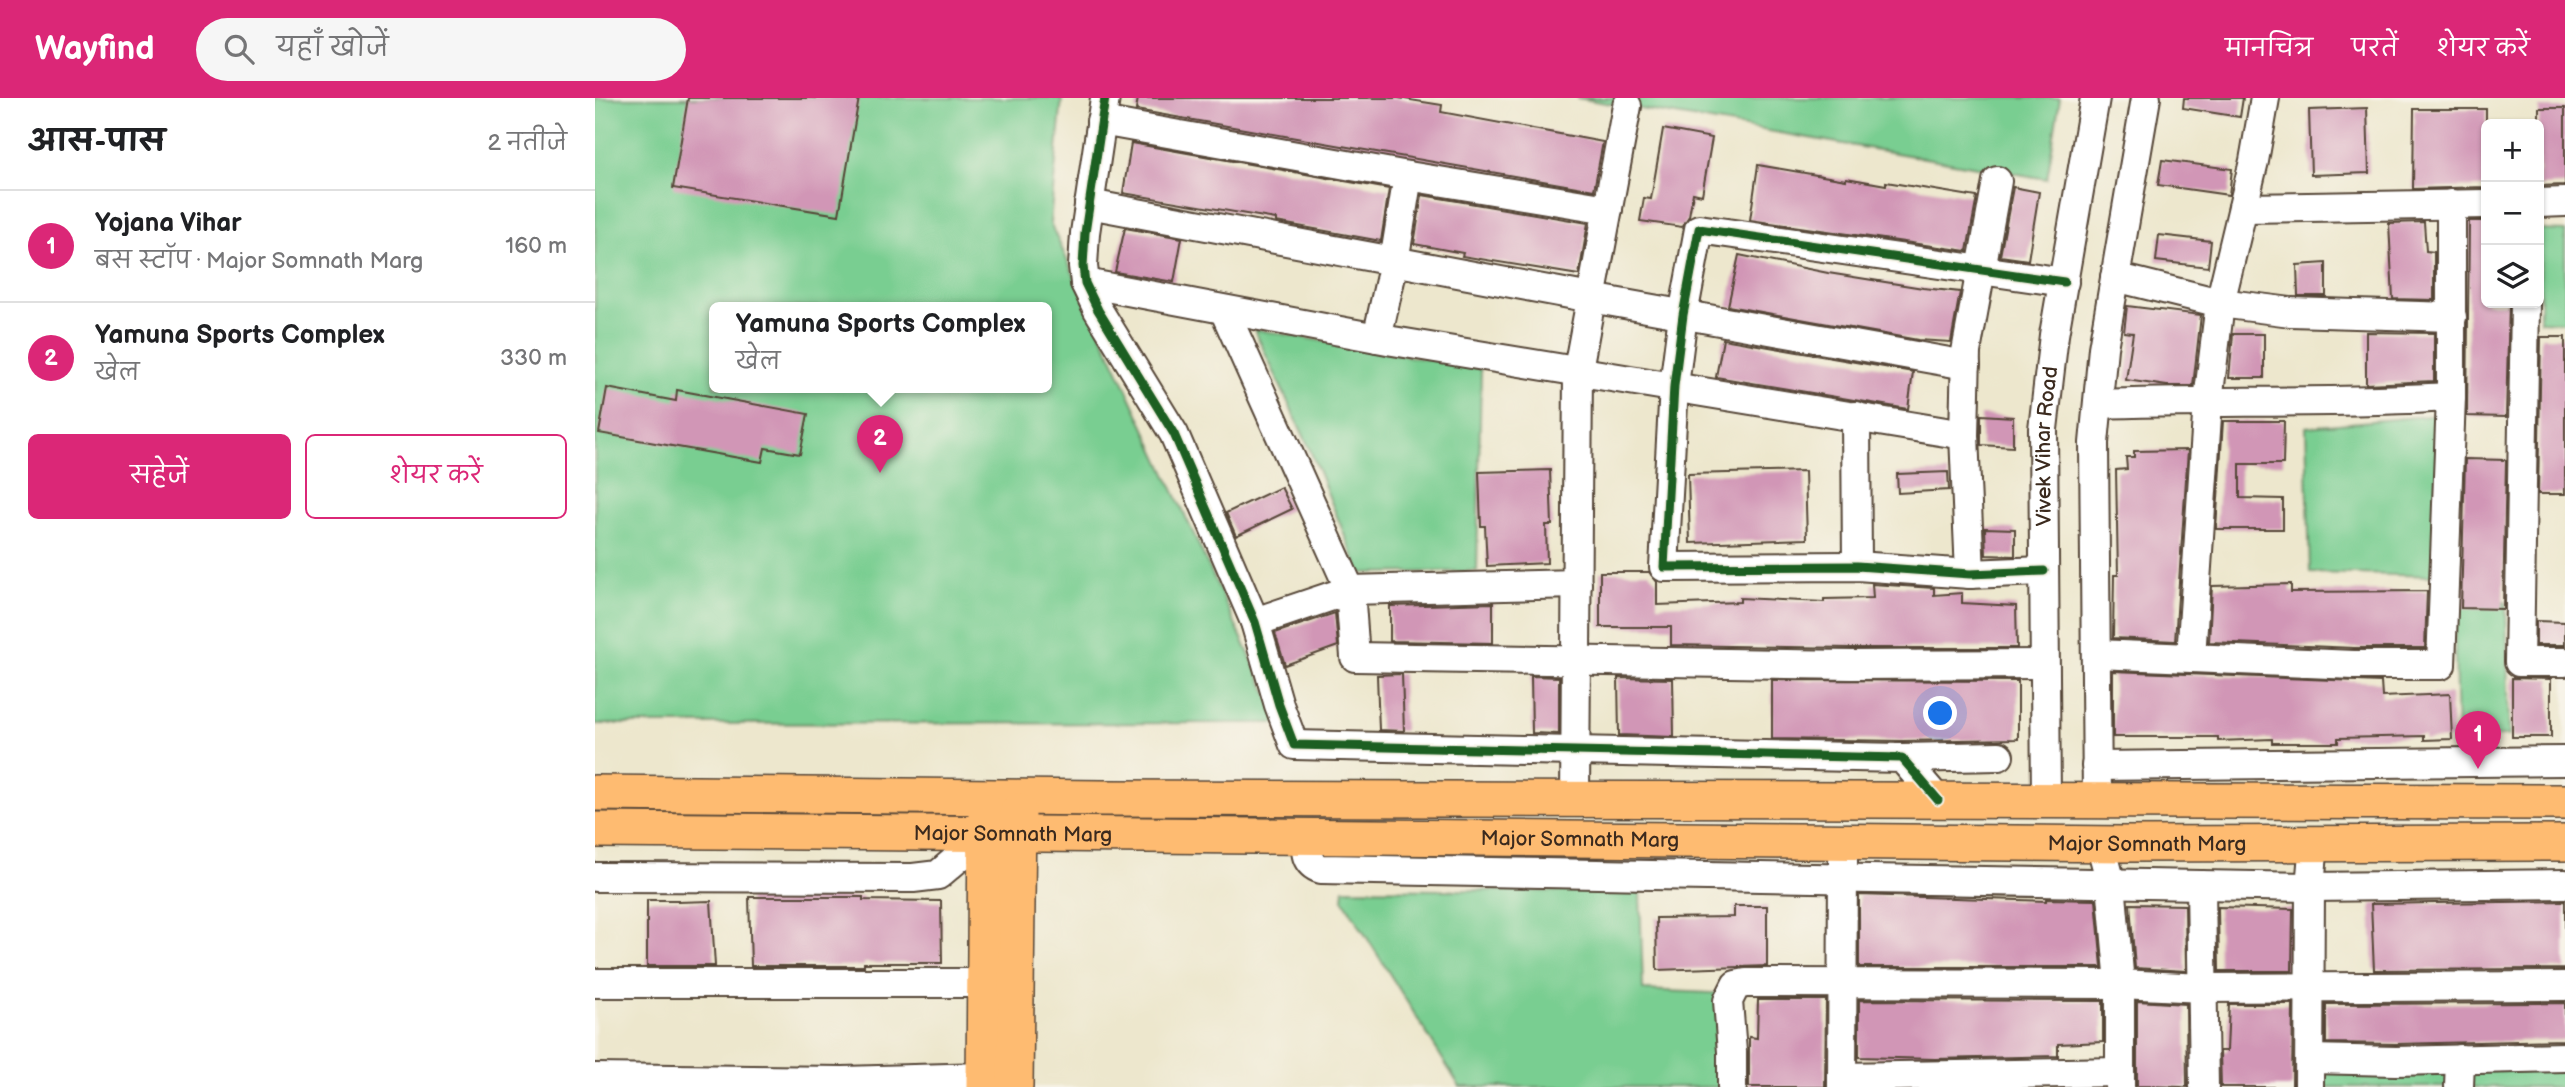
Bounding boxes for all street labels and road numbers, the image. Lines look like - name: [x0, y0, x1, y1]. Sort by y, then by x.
- street label: Vivek Vihar Road: [2031, 365, 2063, 526]
- street label: Major Somnath Marg: [914, 821, 1112, 848]
- street label: Major Somnath Marg: [1481, 826, 1679, 853]
- street label: Major Somnath Marg: [2047, 831, 2246, 857]

